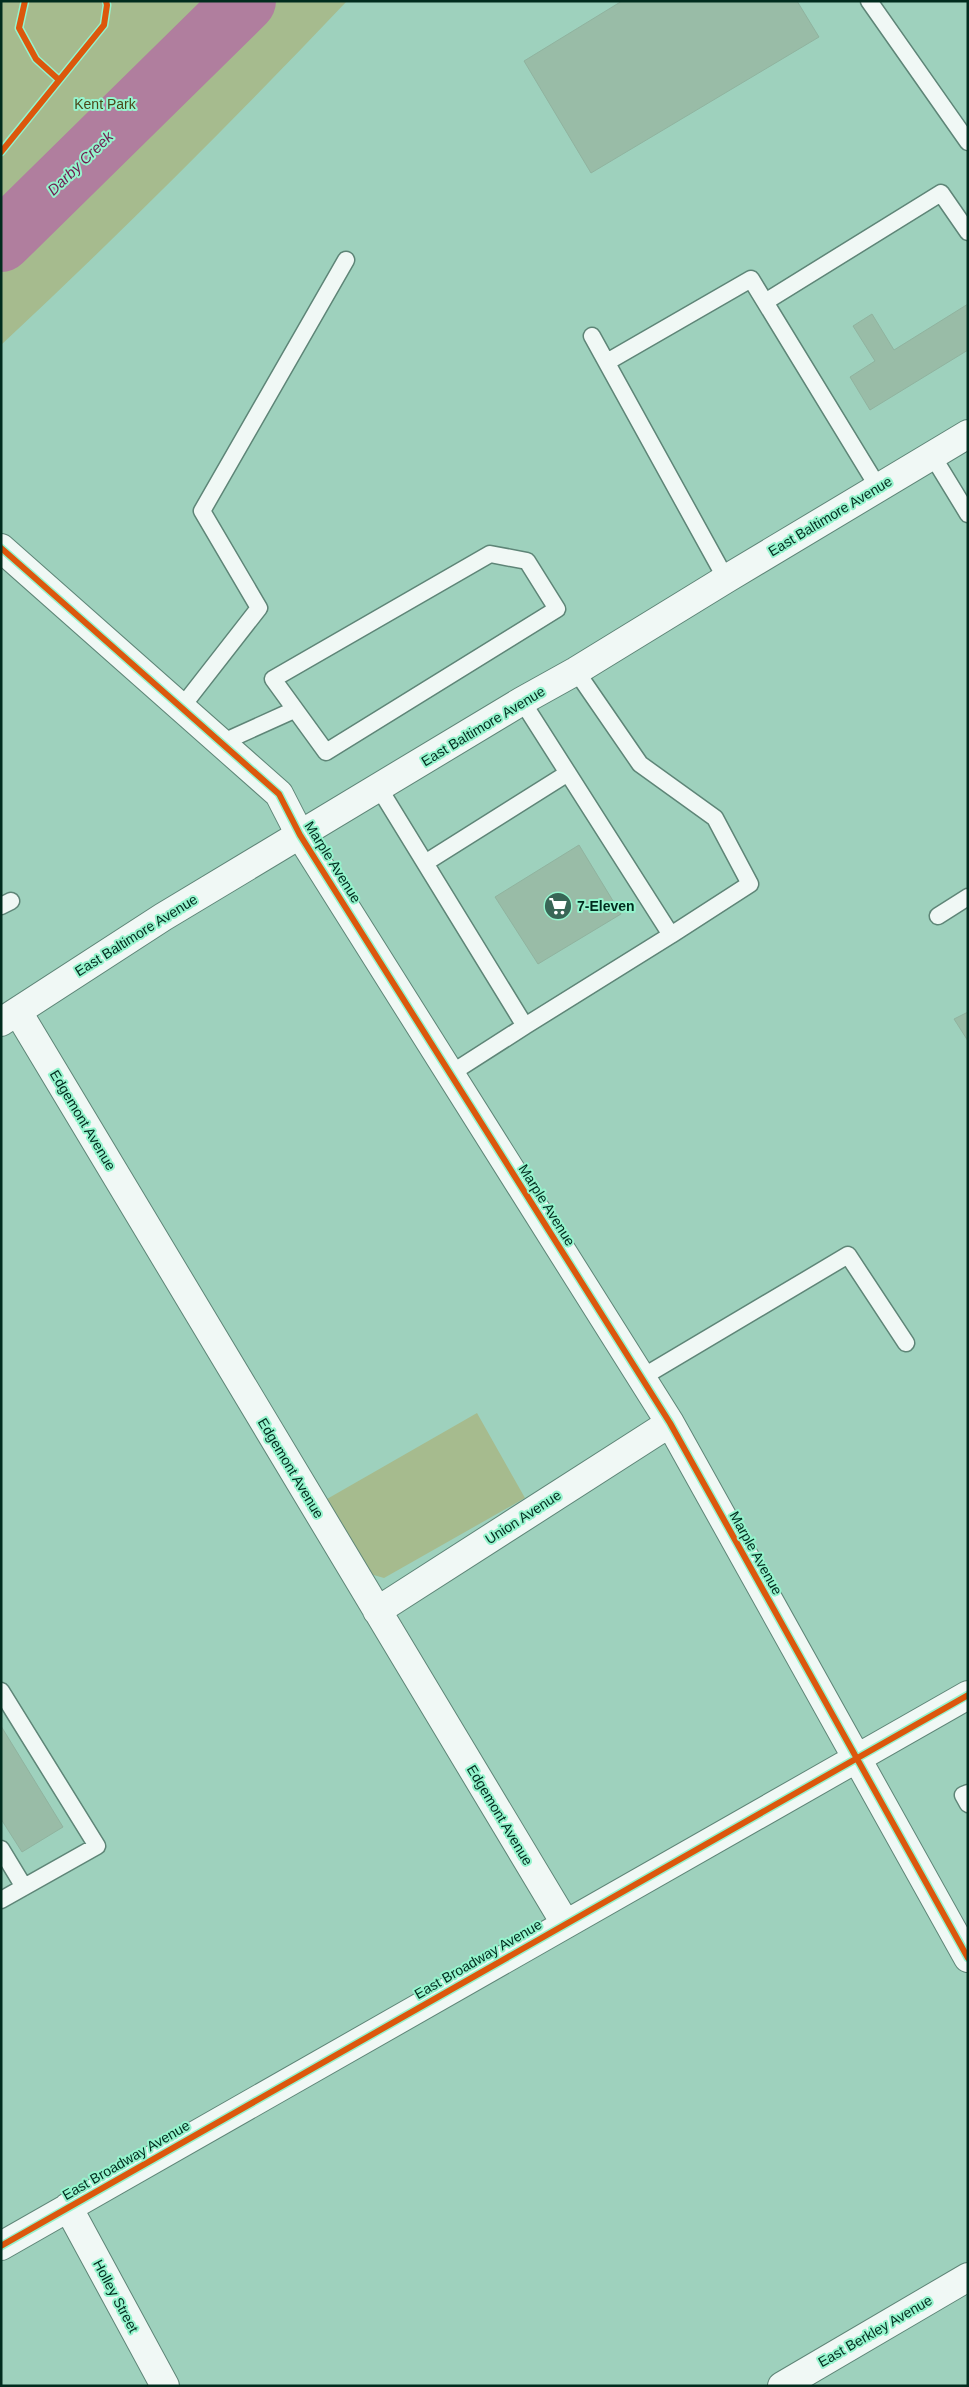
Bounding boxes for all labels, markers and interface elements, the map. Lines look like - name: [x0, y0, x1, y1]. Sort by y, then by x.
- park label: Kent Park: [74, 96, 137, 112]
- water label: Darby Creek: [44, 127, 117, 198]
- street label: East Baltimore Avenue: [765, 473, 895, 559]
- street label: East Baltimore Avenue: [418, 683, 548, 769]
- street label: Marple Avenue: [302, 818, 365, 906]
- street label: East Baltimore Avenue: [72, 891, 200, 979]
- supermarket icon: 7-Eleven: [543, 891, 573, 921]
- place label: 7-Eleven: [577, 898, 635, 914]
- street label: Edgemont Avenue: [47, 1067, 119, 1173]
- street label: Marple Avenue: [516, 1161, 579, 1249]
- street label: Edgemont Avenue: [255, 1415, 327, 1521]
- street label: Union Avenue: [482, 1487, 564, 1547]
- street label: Marple Avenue: [726, 1508, 786, 1598]
- street label: Edgemont Avenue: [464, 1762, 536, 1868]
- street label: East Broadway Avenue: [411, 1916, 545, 2002]
- street label: East Broadway Avenue: [59, 2117, 193, 2203]
- street label: Holley Street: [90, 2257, 142, 2335]
- street label: East Berkley Avenue: [815, 2292, 935, 2370]

